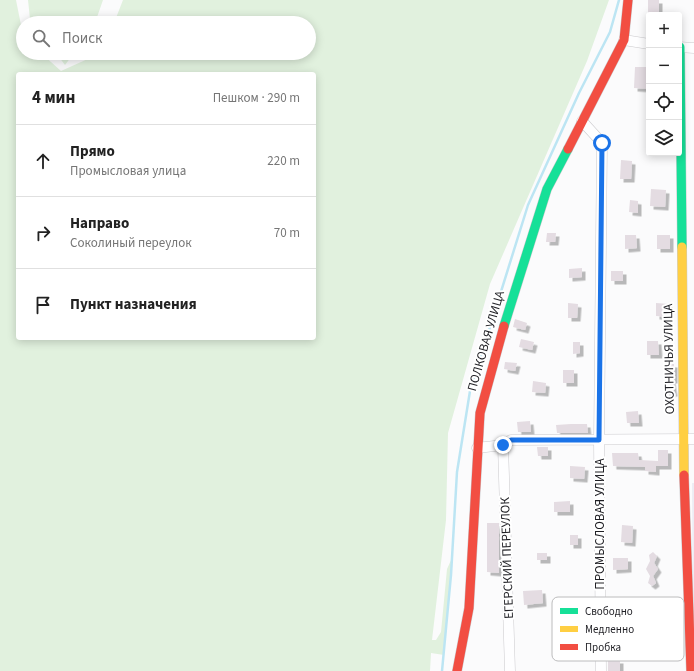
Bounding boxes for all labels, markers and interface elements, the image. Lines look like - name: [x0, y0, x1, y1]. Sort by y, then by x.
- map controls: [646, 12, 682, 156]
- button: +: [646, 12, 682, 48]
- search box: [16, 16, 316, 60]
- icon: search: [30, 27, 52, 49]
- text: Поиск: [62, 28, 103, 49]
- button: −: [646, 48, 682, 84]
- button: locate: [646, 84, 682, 120]
- text: 4 мин: [32, 86, 75, 110]
- text: Пешком · 290 m: [213, 89, 300, 107]
- button: layers: [646, 120, 682, 156]
- route start: [593, 134, 611, 152]
- text: Прямо: [70, 141, 115, 162]
- icon: ahead: [32, 150, 54, 172]
- text: 220 m: [267, 152, 300, 170]
- text: Промысловая улица: [70, 162, 186, 180]
- text: Направо: [70, 213, 129, 234]
- icon: right: [32, 222, 54, 244]
- text: 70 m: [274, 224, 300, 242]
- text: Соколиный переулок: [70, 234, 192, 252]
- street label: ПОЛКОВАЯ УЛИЦА: [463, 288, 509, 393]
- icon: arrive: [32, 294, 54, 316]
- text: Пункт назначения: [70, 294, 197, 315]
- street label: ОХОТНИЧЬЯ УЛИЦА: [659, 303, 679, 414]
- route end: [494, 436, 512, 454]
- street label: ПРОМЫСЛОВАЯ УЛИЦА: [591, 457, 609, 590]
- street label: ЕГЕРСКИЙ ПЕРЕУЛОК: [496, 496, 518, 619]
- legend: [552, 597, 684, 661]
- text: Свободно: [585, 604, 633, 619]
- text: Медленно: [585, 622, 634, 637]
- text: Пробка: [585, 640, 621, 655]

